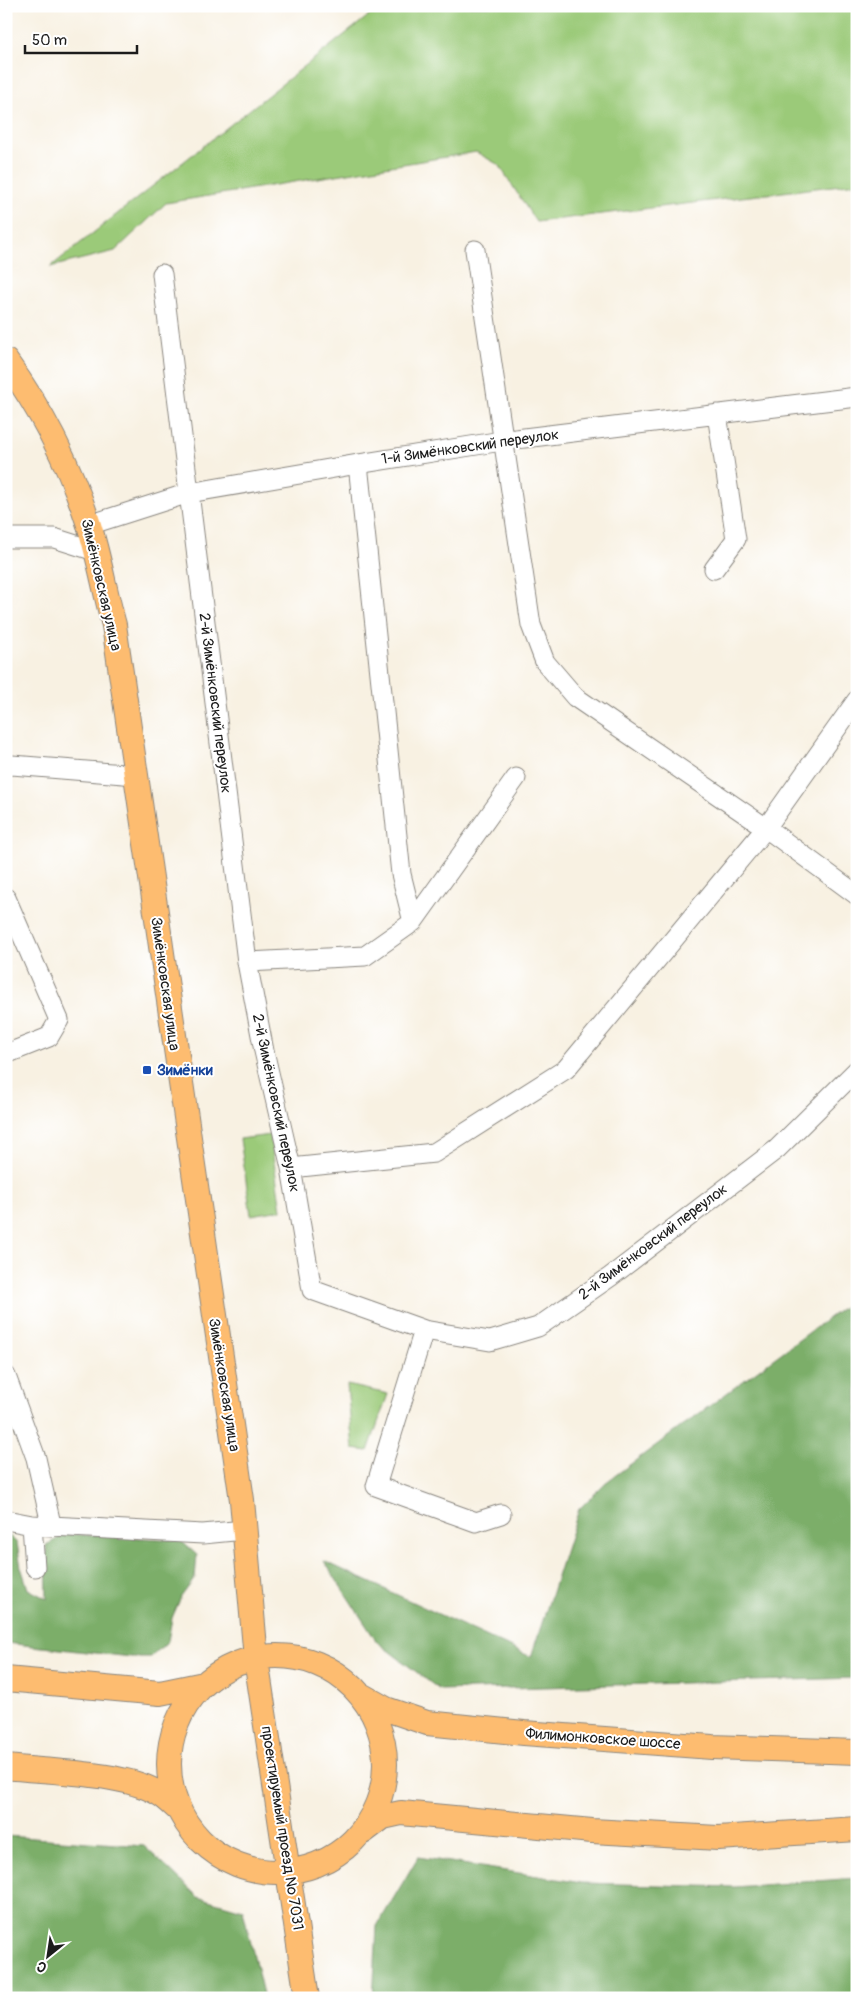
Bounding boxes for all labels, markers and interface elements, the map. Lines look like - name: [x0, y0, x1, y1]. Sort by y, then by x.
- scale bar: [25, 22, 138, 54]
- text: 50 m: [32, 31, 67, 50]
- street label: 1-й Зимёнковский переулок: [380, 425, 560, 469]
- street label: Зимёнковская улица: [77, 517, 125, 653]
- street label: 2-й Зимёнковский переулок: [195, 612, 236, 795]
- street label: Зимёнковская улица: [146, 916, 184, 1052]
- street label: 2-й Зимёнковский переулок: [248, 1012, 304, 1194]
- place label: Зимёнки: [157, 1061, 213, 1080]
- marker: Зимёнки: [141, 1064, 153, 1076]
- street label: 2-й Зимёнковский переулок: [575, 1180, 731, 1304]
- street label: Зимёнковская улица: [204, 1317, 244, 1453]
- street label: Филимонковское шоссе: [525, 1724, 682, 1754]
- street label: проектируемый проезд № 7031: [256, 1725, 308, 1931]
- north arrow: [22, 1932, 72, 1982]
- text: С: [33, 1957, 50, 1976]

